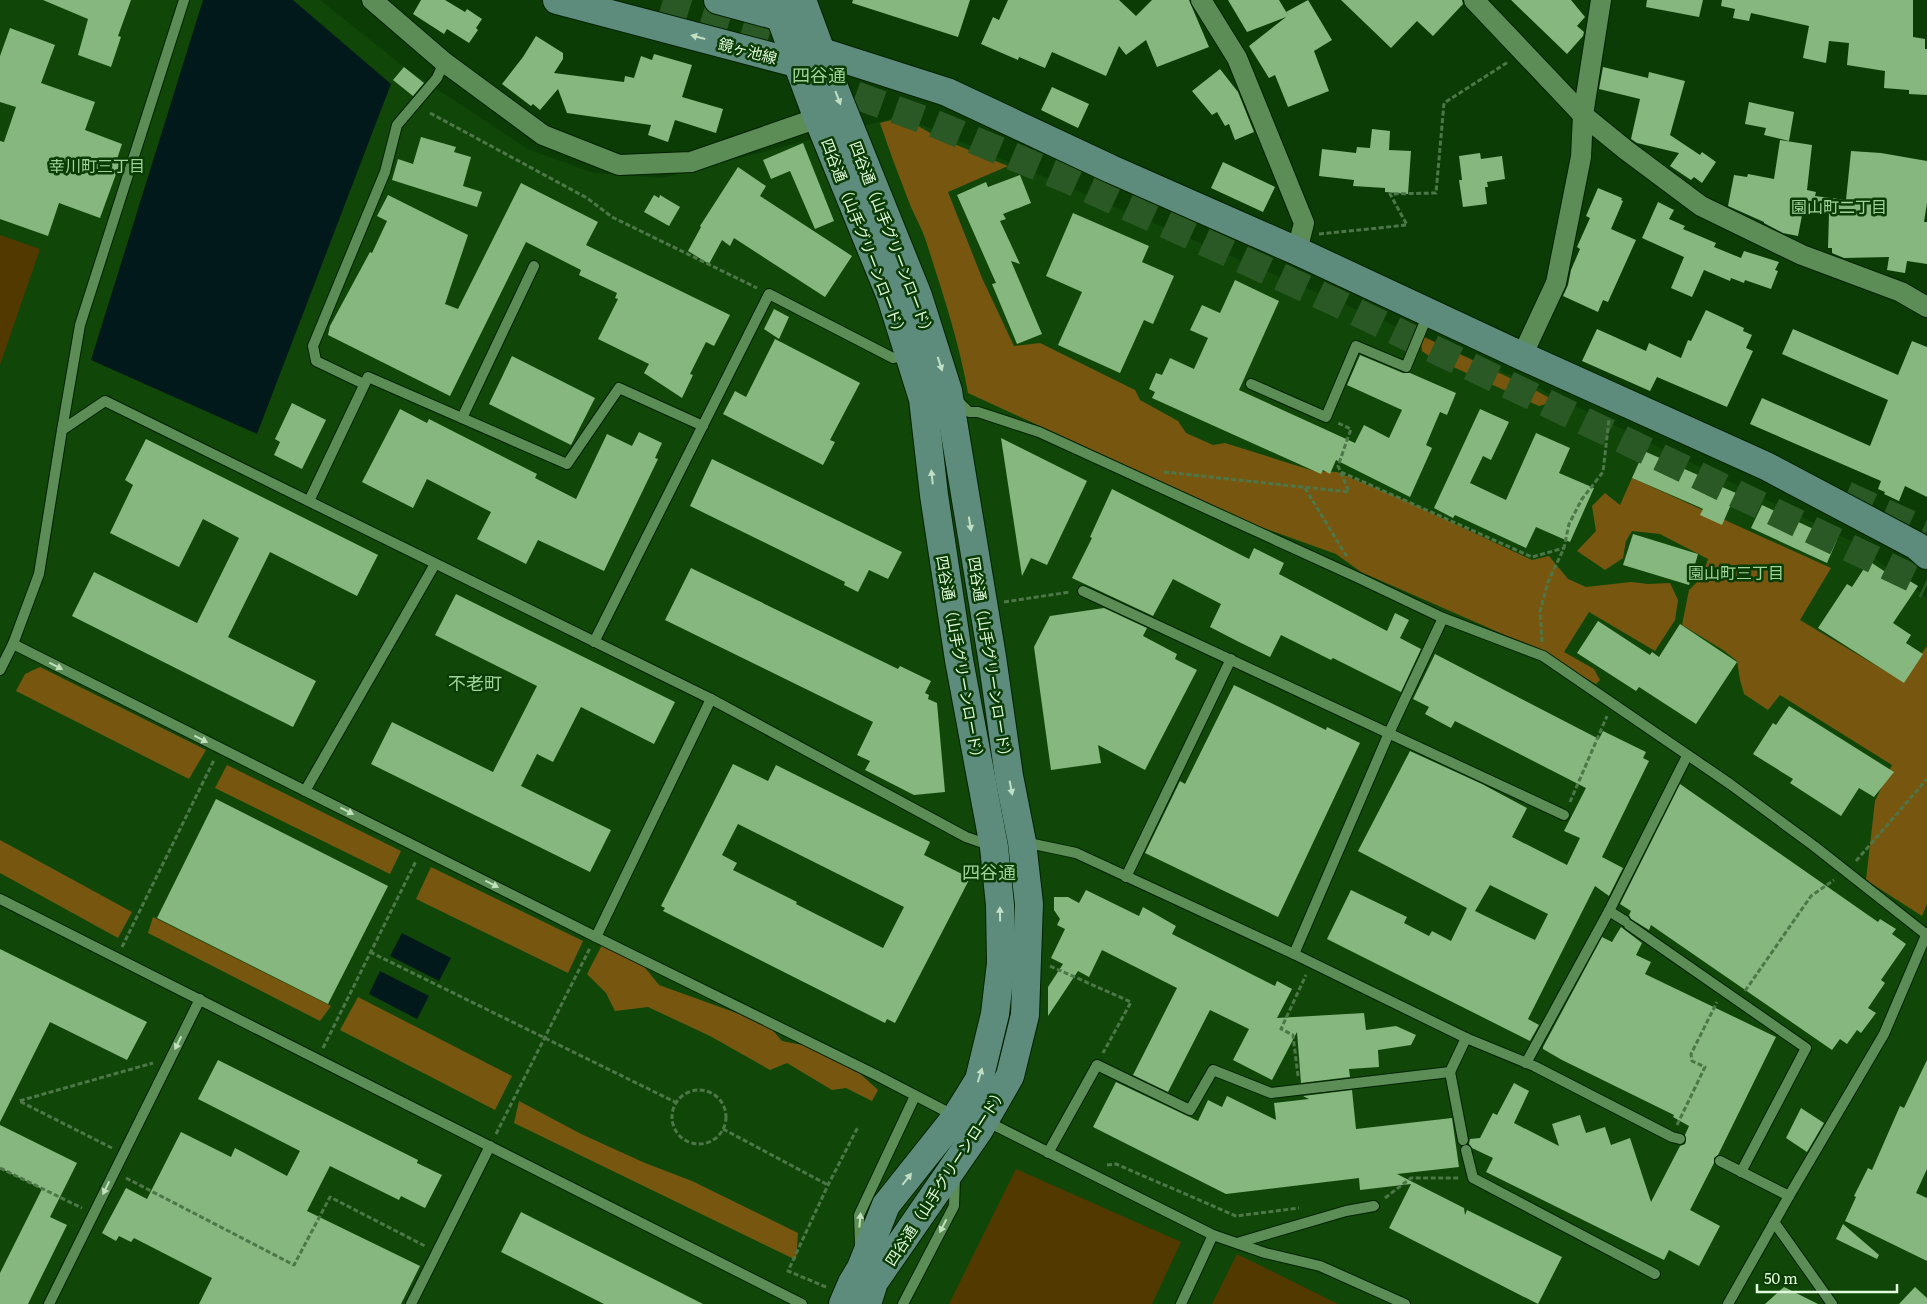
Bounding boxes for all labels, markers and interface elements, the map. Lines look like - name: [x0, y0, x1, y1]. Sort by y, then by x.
- street label: 鏡ヶ池線: [716, 31, 780, 69]
- one-way arrow: [691, 33, 706, 41]
- district label: 四谷通: [792, 61, 846, 88]
- one-way arrow: [834, 91, 842, 106]
- street label: 四谷通 （山手グリーンロード）: [816, 135, 914, 341]
- street label: 四谷通（山手グリーンロード）: [845, 137, 941, 341]
- district label: 幸川町三丁目: [49, 153, 145, 177]
- district label: 園山町二丁目: [1791, 194, 1887, 218]
- one-way arrow: [936, 357, 944, 372]
- one-way arrow: [928, 469, 936, 485]
- one-way arrow: [967, 516, 975, 532]
- street label: 四谷通 （山手グリーンロード）: [931, 553, 991, 767]
- street label: 四谷通（山手グリーンロード）: [963, 555, 1019, 765]
- district label: 園山町三丁目: [1688, 560, 1784, 584]
- one-way arrow: [49, 662, 63, 670]
- district label: 不老町: [448, 669, 502, 696]
- one-way arrow: [194, 735, 209, 743]
- one-way arrow: [1007, 780, 1015, 795]
- one-way arrow: [340, 807, 354, 815]
- district label: 四谷通: [962, 858, 1016, 885]
- one-way arrow: [485, 880, 499, 888]
- one-way arrow: [996, 906, 1004, 922]
- one-way arrow: [174, 1036, 182, 1050]
- one-way arrow: [976, 1067, 984, 1082]
- street label: 四谷通（山手グリーンロード）: [878, 1082, 1012, 1270]
- one-way arrow: [902, 1173, 913, 1186]
- one-way arrow: [102, 1181, 110, 1196]
- one-way arrow: [857, 1211, 865, 1227]
- one-way arrow: [939, 1219, 947, 1233]
- scale bar: [1757, 1262, 1897, 1294]
- text: 50 m: [1764, 1266, 1798, 1289]

